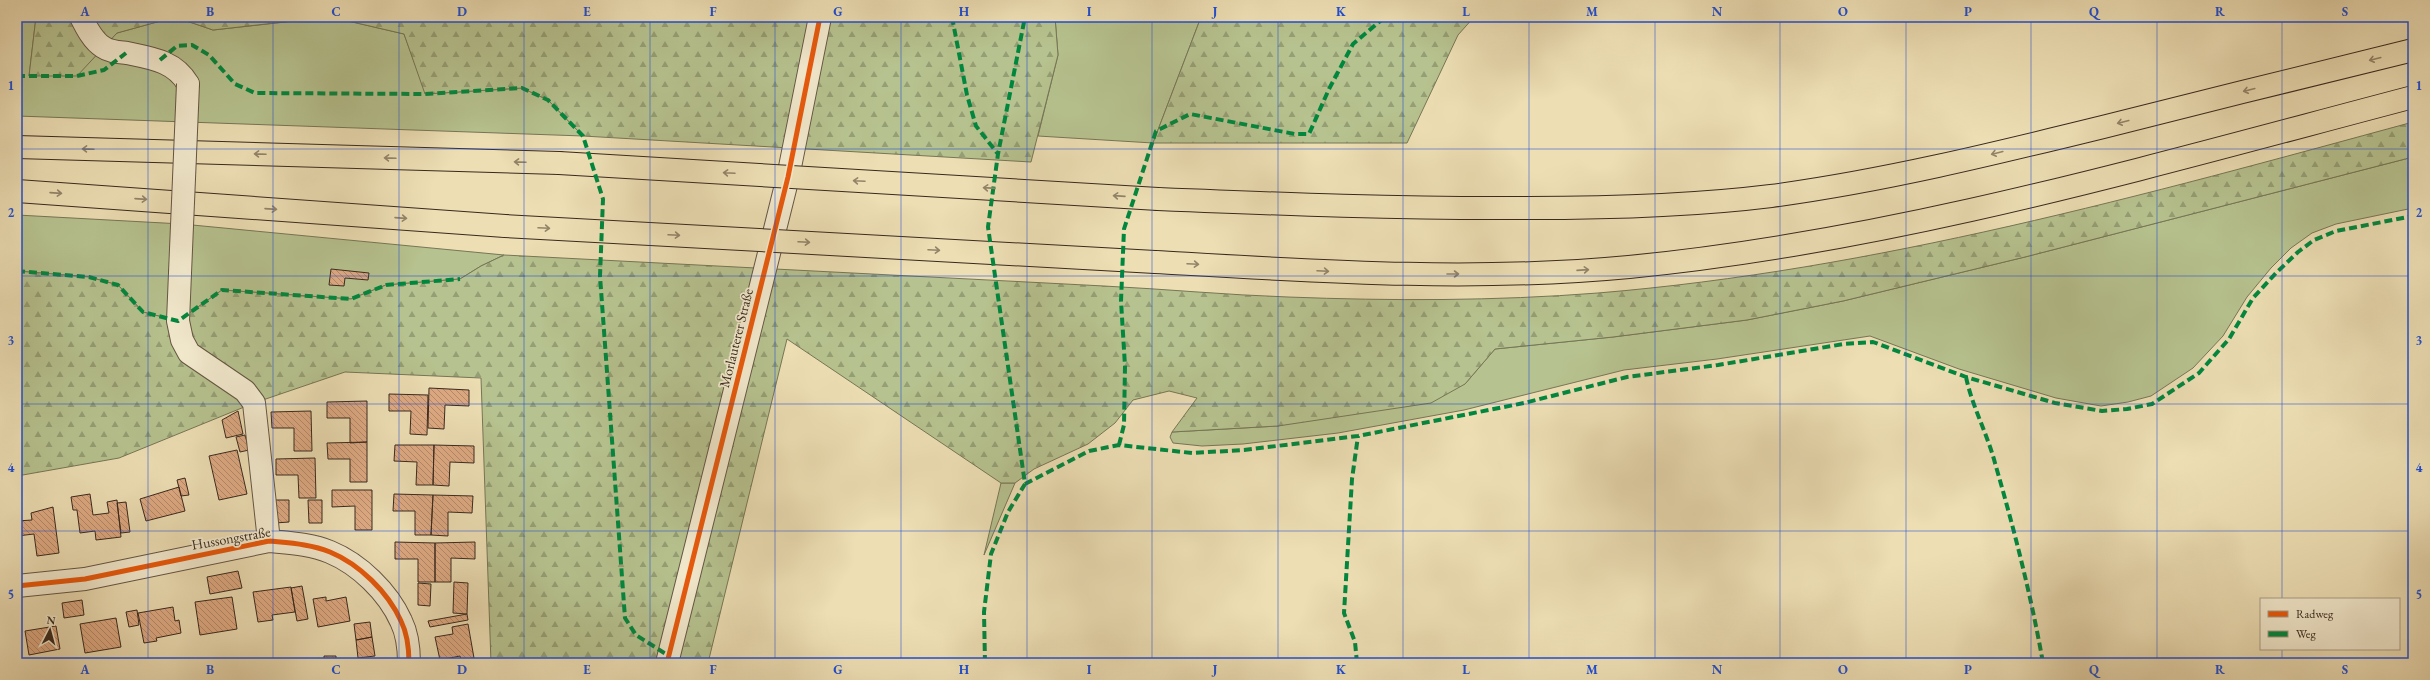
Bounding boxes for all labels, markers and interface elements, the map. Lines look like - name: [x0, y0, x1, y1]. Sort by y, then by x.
- text: A: [79, 3, 90, 20]
- text: B: [206, 3, 214, 20]
- text: C: [331, 3, 341, 20]
- text: D: [457, 3, 467, 20]
- text: E: [583, 3, 591, 20]
- text: F: [709, 3, 717, 20]
- text: G: [833, 3, 843, 20]
- text: H: [959, 3, 970, 20]
- text: I: [1087, 3, 1092, 20]
- text: J: [1211, 3, 1218, 20]
- text: K: [1336, 3, 1347, 20]
- text: L: [1462, 3, 1470, 20]
- text: M: [1586, 3, 1598, 20]
- text: N: [1712, 3, 1723, 20]
- text: O: [1838, 3, 1848, 20]
- text: P: [1964, 3, 1972, 20]
- text: Q: [2089, 3, 2101, 20]
- text: R: [2215, 3, 2225, 20]
- text: S: [2342, 3, 2348, 20]
- one-way arrow: [2369, 56, 2382, 63]
- text: 1: [8, 77, 15, 94]
- text: 1: [2416, 77, 2423, 94]
- one-way arrow: [2243, 87, 2256, 95]
- one-way arrow: [2117, 118, 2130, 126]
- one-way arrow: [82, 145, 95, 153]
- one-way arrow: [1990, 150, 2003, 157]
- one-way arrow: [254, 151, 267, 158]
- one-way arrow: [384, 154, 397, 162]
- one-way arrow: [514, 158, 527, 166]
- one-way arrow: [723, 170, 736, 177]
- one-way arrow: [853, 177, 866, 184]
- one-way arrow: [983, 185, 996, 192]
- one-way arrow: [49, 190, 62, 197]
- one-way arrow: [1113, 193, 1126, 200]
- one-way arrow: [134, 196, 147, 203]
- text: 2: [8, 204, 15, 221]
- text: 2: [2416, 204, 2423, 221]
- one-way arrow: [264, 205, 277, 212]
- one-way arrow: [394, 215, 407, 222]
- one-way arrow: [537, 224, 550, 231]
- one-way arrow: [667, 231, 680, 239]
- one-way arrow: [797, 239, 810, 246]
- one-way arrow: [927, 246, 940, 253]
- one-way arrow: [1186, 260, 1199, 268]
- one-way arrow: [1576, 266, 1589, 273]
- one-way arrow: [1316, 268, 1329, 275]
- one-way arrow: [1446, 270, 1459, 278]
- street label: Morlauterer Straße: [715, 286, 757, 389]
- text: 3: [8, 332, 15, 349]
- text: 3: [2416, 332, 2423, 349]
- text: 4: [8, 459, 15, 476]
- text: 4: [2416, 459, 2423, 476]
- street label: Hussongstraße: [190, 522, 272, 554]
- text: 5: [8, 586, 14, 603]
- text: 5: [2416, 586, 2422, 603]
- legend: [2260, 598, 2400, 650]
- text: Radweg: [2296, 606, 2334, 622]
- north arrow: [30, 610, 70, 650]
- text: N: [46, 613, 56, 627]
- text: Weg: [2296, 626, 2316, 642]
- text: A: [79, 661, 90, 678]
- text: B: [206, 661, 214, 678]
- text: C: [331, 661, 341, 678]
- text: D: [457, 661, 467, 678]
- text: E: [583, 661, 591, 678]
- text: F: [709, 661, 717, 678]
- text: G: [833, 661, 843, 678]
- text: H: [959, 661, 970, 678]
- text: I: [1087, 661, 1092, 678]
- text: J: [1211, 661, 1218, 678]
- text: K: [1336, 661, 1347, 678]
- text: L: [1462, 661, 1470, 678]
- text: M: [1586, 661, 1598, 678]
- text: N: [1712, 661, 1723, 678]
- text: O: [1838, 661, 1848, 678]
- text: P: [1964, 661, 1972, 678]
- text: Q: [2089, 661, 2101, 678]
- text: R: [2215, 661, 2225, 678]
- text: S: [2342, 661, 2348, 678]

